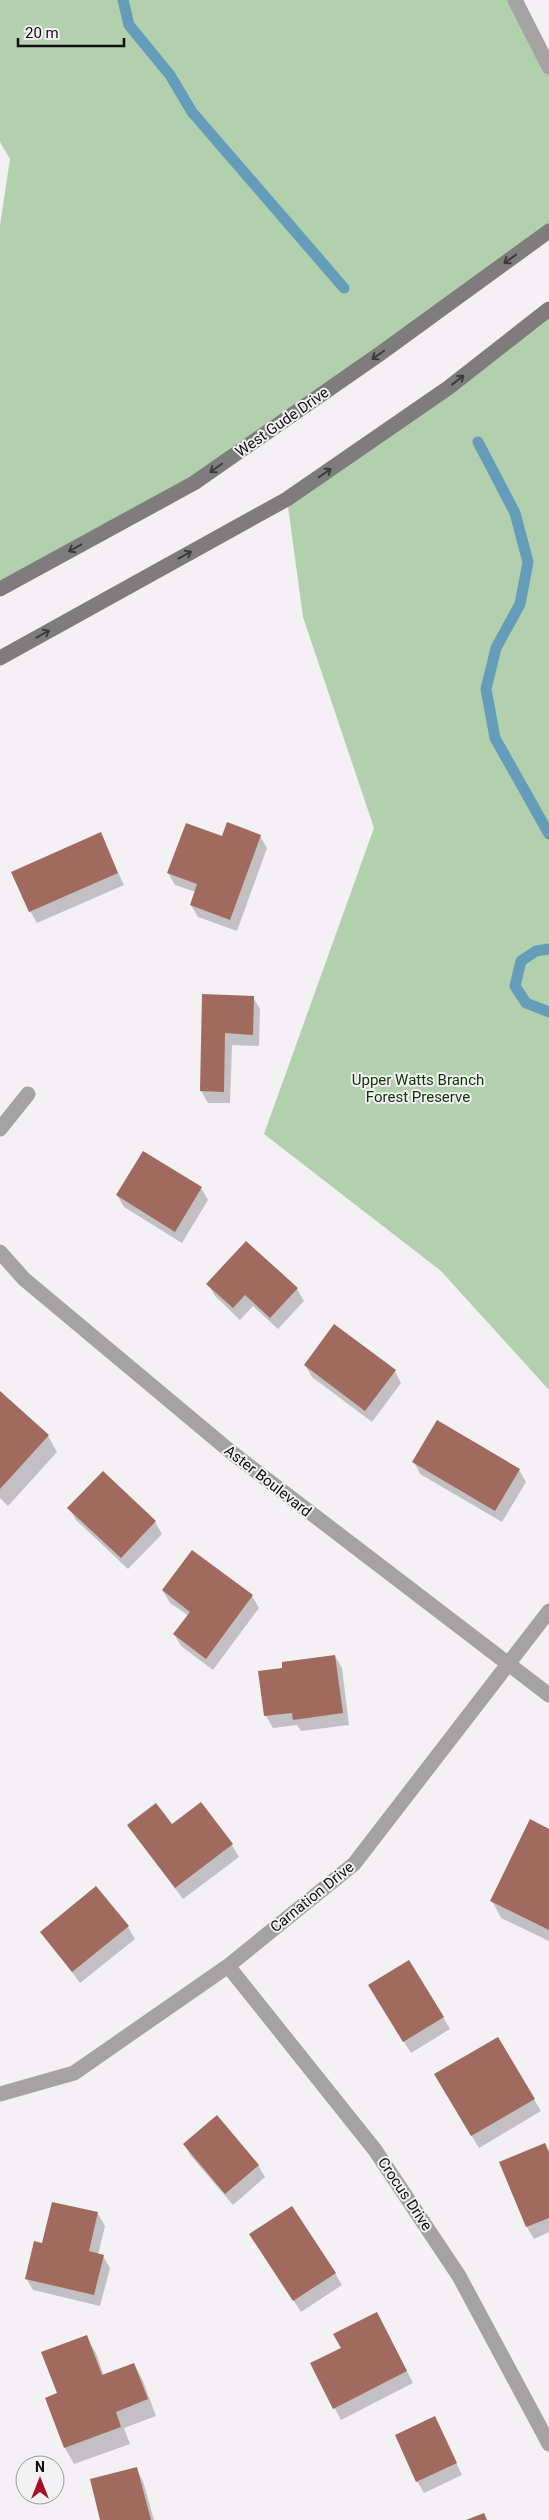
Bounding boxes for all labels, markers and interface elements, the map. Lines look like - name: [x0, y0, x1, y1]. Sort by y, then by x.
- scale bar: [18, 15, 124, 47]
- text: 20 m: [25, 24, 59, 42]
- one-way arrow: [504, 254, 517, 265]
- one-way arrow: [371, 350, 385, 360]
- one-way arrow: [451, 375, 465, 385]
- street label: West Gude Drive: [232, 383, 332, 461]
- one-way arrow: [209, 463, 223, 473]
- one-way arrow: [317, 468, 331, 478]
- one-way arrow: [67, 543, 82, 553]
- one-way arrow: [177, 550, 191, 560]
- one-way arrow: [35, 629, 50, 639]
- park label: Upper Watts Branch Forest Preserve: [352, 1071, 484, 1106]
- street label: Aster Boulevard: [221, 1441, 315, 1521]
- street label: Carnation Drive: [267, 1858, 357, 1936]
- street label: Crocus Drive: [374, 2154, 436, 2234]
- north arrow: [15, 2455, 65, 2505]
- text: N: [35, 2459, 45, 2475]

